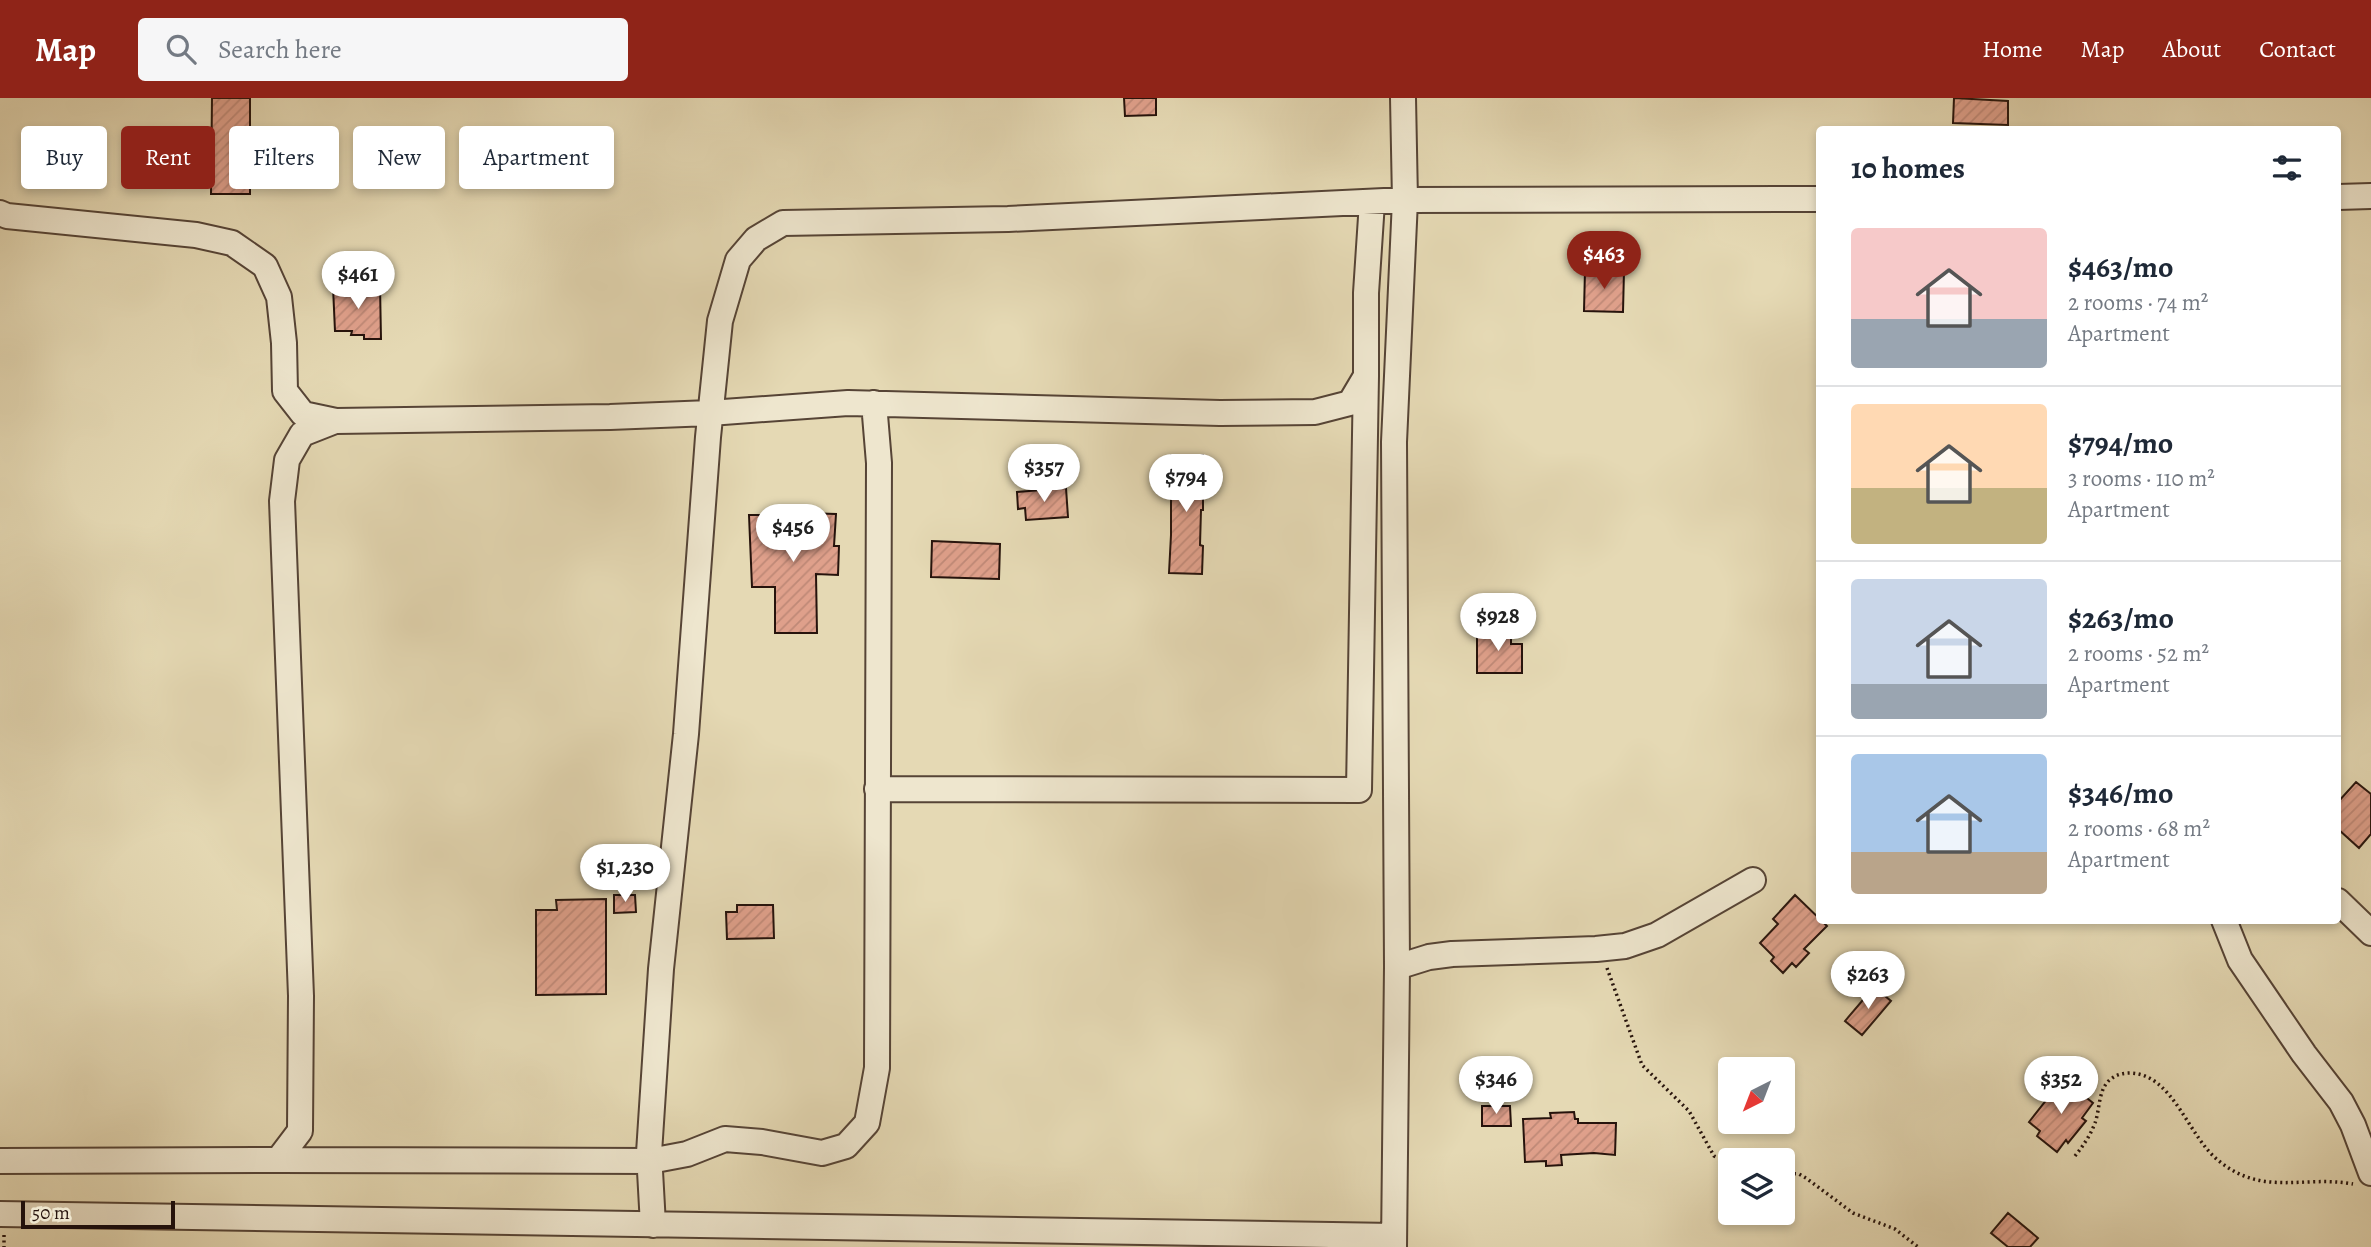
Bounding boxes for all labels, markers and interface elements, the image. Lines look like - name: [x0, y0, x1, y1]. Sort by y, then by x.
- search box: [138, 18, 628, 81]
- text: Map: [35, 27, 96, 72]
- icon: search: [162, 30, 200, 68]
- text: Search here: [218, 32, 342, 67]
- text: Home: [1982, 33, 2043, 65]
- text: Map: [2081, 33, 2125, 65]
- text: About: [2163, 33, 2221, 65]
- text: Contact: [2259, 33, 2336, 65]
- chip: Buy: [21, 126, 107, 189]
- chip: Rent: [121, 126, 215, 189]
- chip: Filters: [229, 126, 339, 189]
- chip: New: [353, 126, 445, 189]
- chip: Apartment: [459, 126, 614, 189]
- text: 10 homes: [1851, 148, 1965, 188]
- icon: filters: [2268, 149, 2306, 187]
- pin: $463: [1563, 232, 1645, 291]
- text: $463: [1583, 238, 1625, 269]
- text: $463/mo: [2068, 247, 2173, 287]
- pin: $461: [317, 252, 399, 311]
- icon: home: [1907, 256, 1991, 340]
- text: $461: [338, 258, 378, 289]
- text: 2 rooms · 74 m²: [2068, 287, 2208, 318]
- text: Apartment: [2068, 318, 2170, 349]
- text: $794/mo: [2068, 423, 2173, 463]
- icon: home: [1907, 432, 1991, 516]
- pin: $357: [1003, 444, 1085, 504]
- text: $357: [1024, 451, 1064, 482]
- pin: $794: [1145, 454, 1227, 514]
- text: $794: [1165, 461, 1207, 492]
- text: 3 rooms · 110 m²: [2068, 463, 2215, 494]
- text: Apartment: [2068, 494, 2170, 525]
- pin: $456: [752, 504, 834, 564]
- text: $456: [772, 511, 814, 542]
- pin: $928: [1457, 594, 1539, 653]
- text: $263/mo: [2068, 598, 2174, 638]
- text: $928: [1476, 600, 1520, 631]
- icon: home: [1907, 607, 1991, 691]
- text: 2 rooms · 52 m²: [2068, 638, 2209, 669]
- text: Apartment: [2068, 669, 2170, 700]
- text: $346/mo: [2068, 773, 2173, 813]
- icon: home: [1907, 782, 1991, 866]
- text: 2 rooms · 68 m²: [2068, 813, 2210, 844]
- pin: $1,230: [568, 844, 682, 904]
- text: Apartment: [2068, 844, 2170, 875]
- text: $1,230: [596, 851, 654, 882]
- pin: $263: [1827, 951, 1909, 1011]
- text: $263: [1847, 958, 1889, 989]
- pin: $346: [1455, 1056, 1537, 1116]
- pin: $352: [2020, 1056, 2102, 1116]
- north arrow: [1718, 1057, 1796, 1134]
- map controls: [1718, 1057, 1795, 1225]
- text: $346: [1475, 1063, 1517, 1094]
- text: $352: [2040, 1063, 2082, 1094]
- button: layers: [1718, 1148, 1795, 1225]
- scale bar: [21, 1198, 175, 1230]
- text: 50 m: [32, 1200, 70, 1226]

